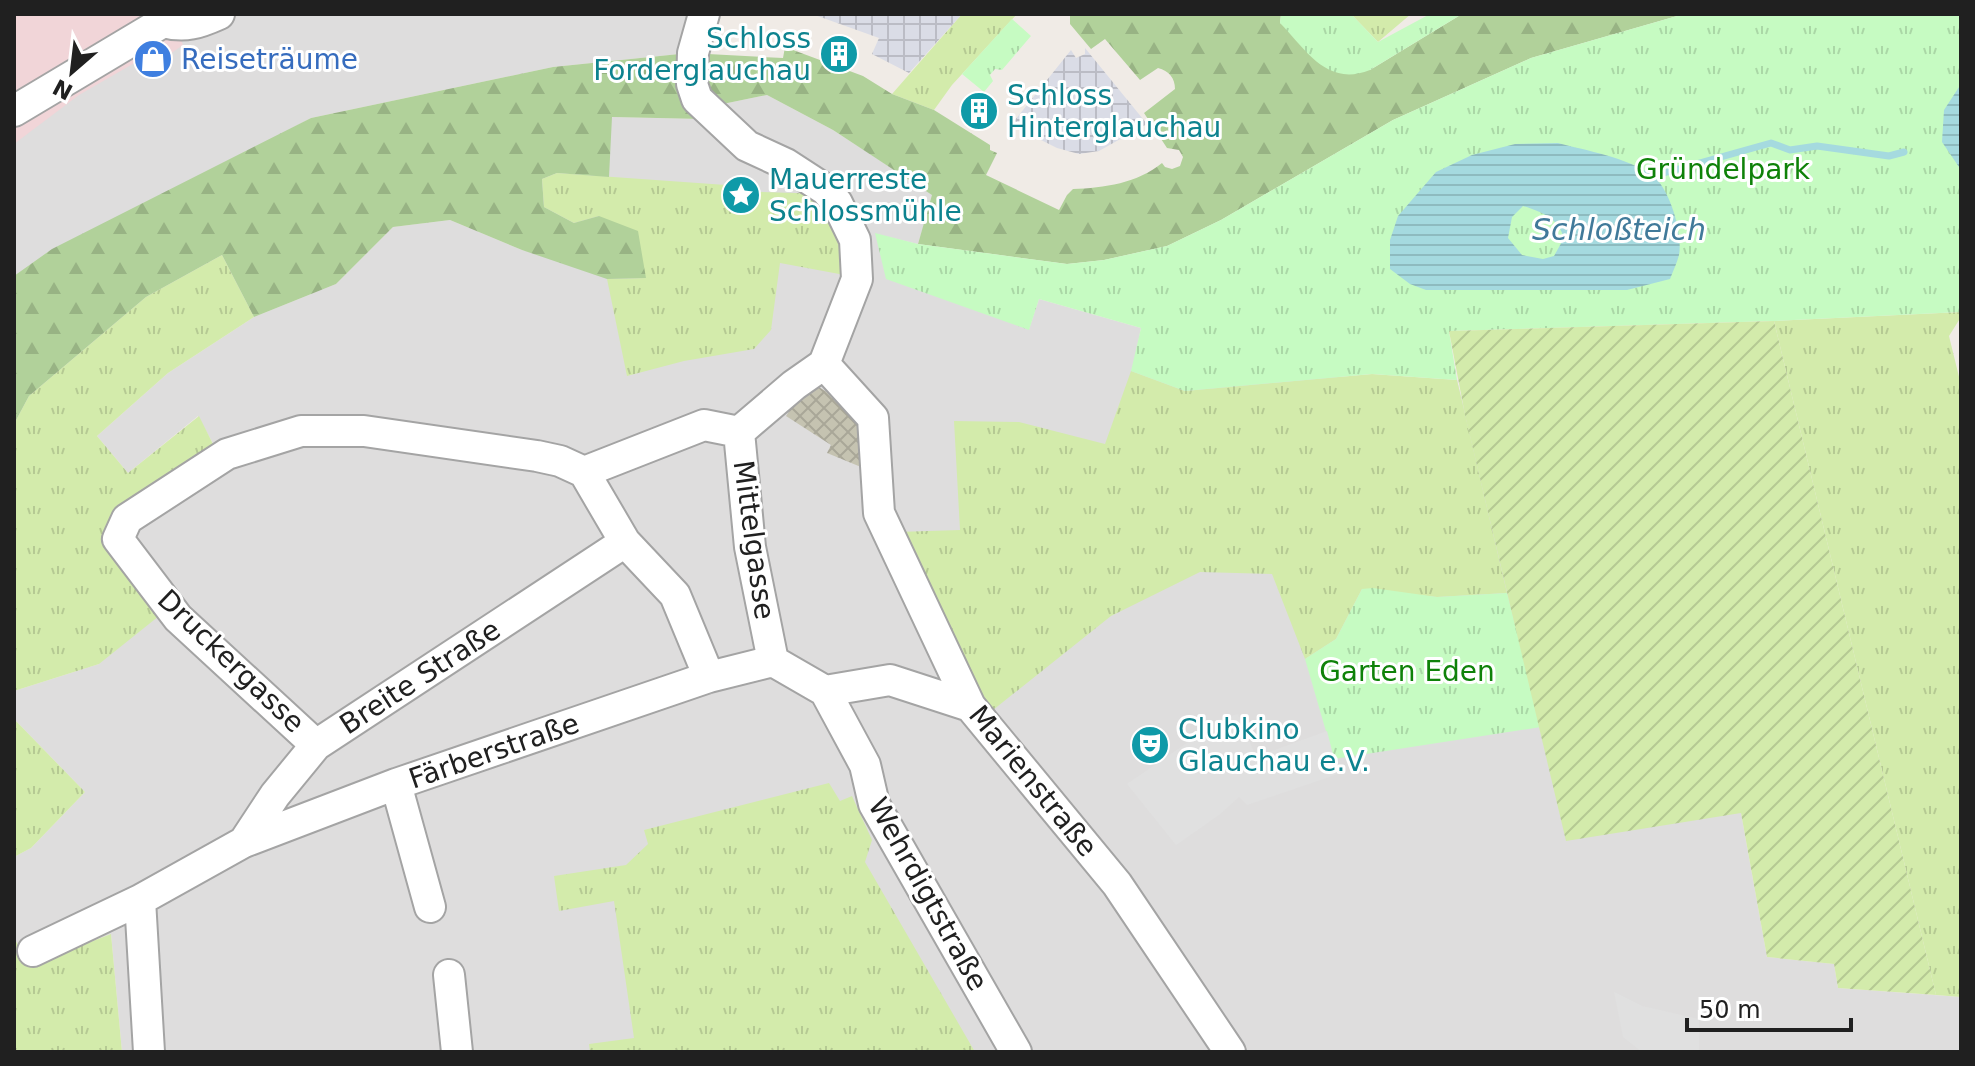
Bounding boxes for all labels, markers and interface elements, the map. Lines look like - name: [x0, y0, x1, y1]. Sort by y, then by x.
- place label: Schloss Forderglauchau: [593, 22, 811, 87]
- north arrow: [32, 32, 112, 112]
- building icon: Schloss Forderglauchau: [818, 33, 860, 75]
- shop icon: Reiseträume: [132, 38, 174, 80]
- place label: Reiseträume: [181, 43, 358, 76]
- text: N: [49, 74, 77, 105]
- place label: Schloss Hinterglauchau: [1007, 79, 1221, 144]
- building icon: Schloss Hinterglauchau: [958, 90, 1000, 132]
- park label: Gründelpark: [1636, 153, 1811, 186]
- place label: Mauerreste Schlossmühle: [769, 163, 962, 228]
- place icon: Mauerreste Schlossmühle: [720, 174, 762, 216]
- water label: Schloßteich: [1532, 212, 1706, 247]
- street label: Mittelgasse: [727, 458, 781, 622]
- street label: Druckergasse: [151, 583, 311, 739]
- street label: Breite Straße: [334, 613, 506, 741]
- park label: Garten Eden: [1319, 655, 1495, 688]
- street label: Marienstraße: [962, 699, 1104, 863]
- street label: Färberstraße: [405, 706, 583, 796]
- place label: Clubkino Glauchau e.V.: [1178, 713, 1370, 778]
- theatre icon: Clubkino Glauchau e.V.: [1129, 724, 1171, 766]
- street label: Wehrdigtstraße: [861, 792, 995, 996]
- scale bar: [1687, 982, 1851, 1032]
- text: 50 m: [1699, 996, 1761, 1024]

